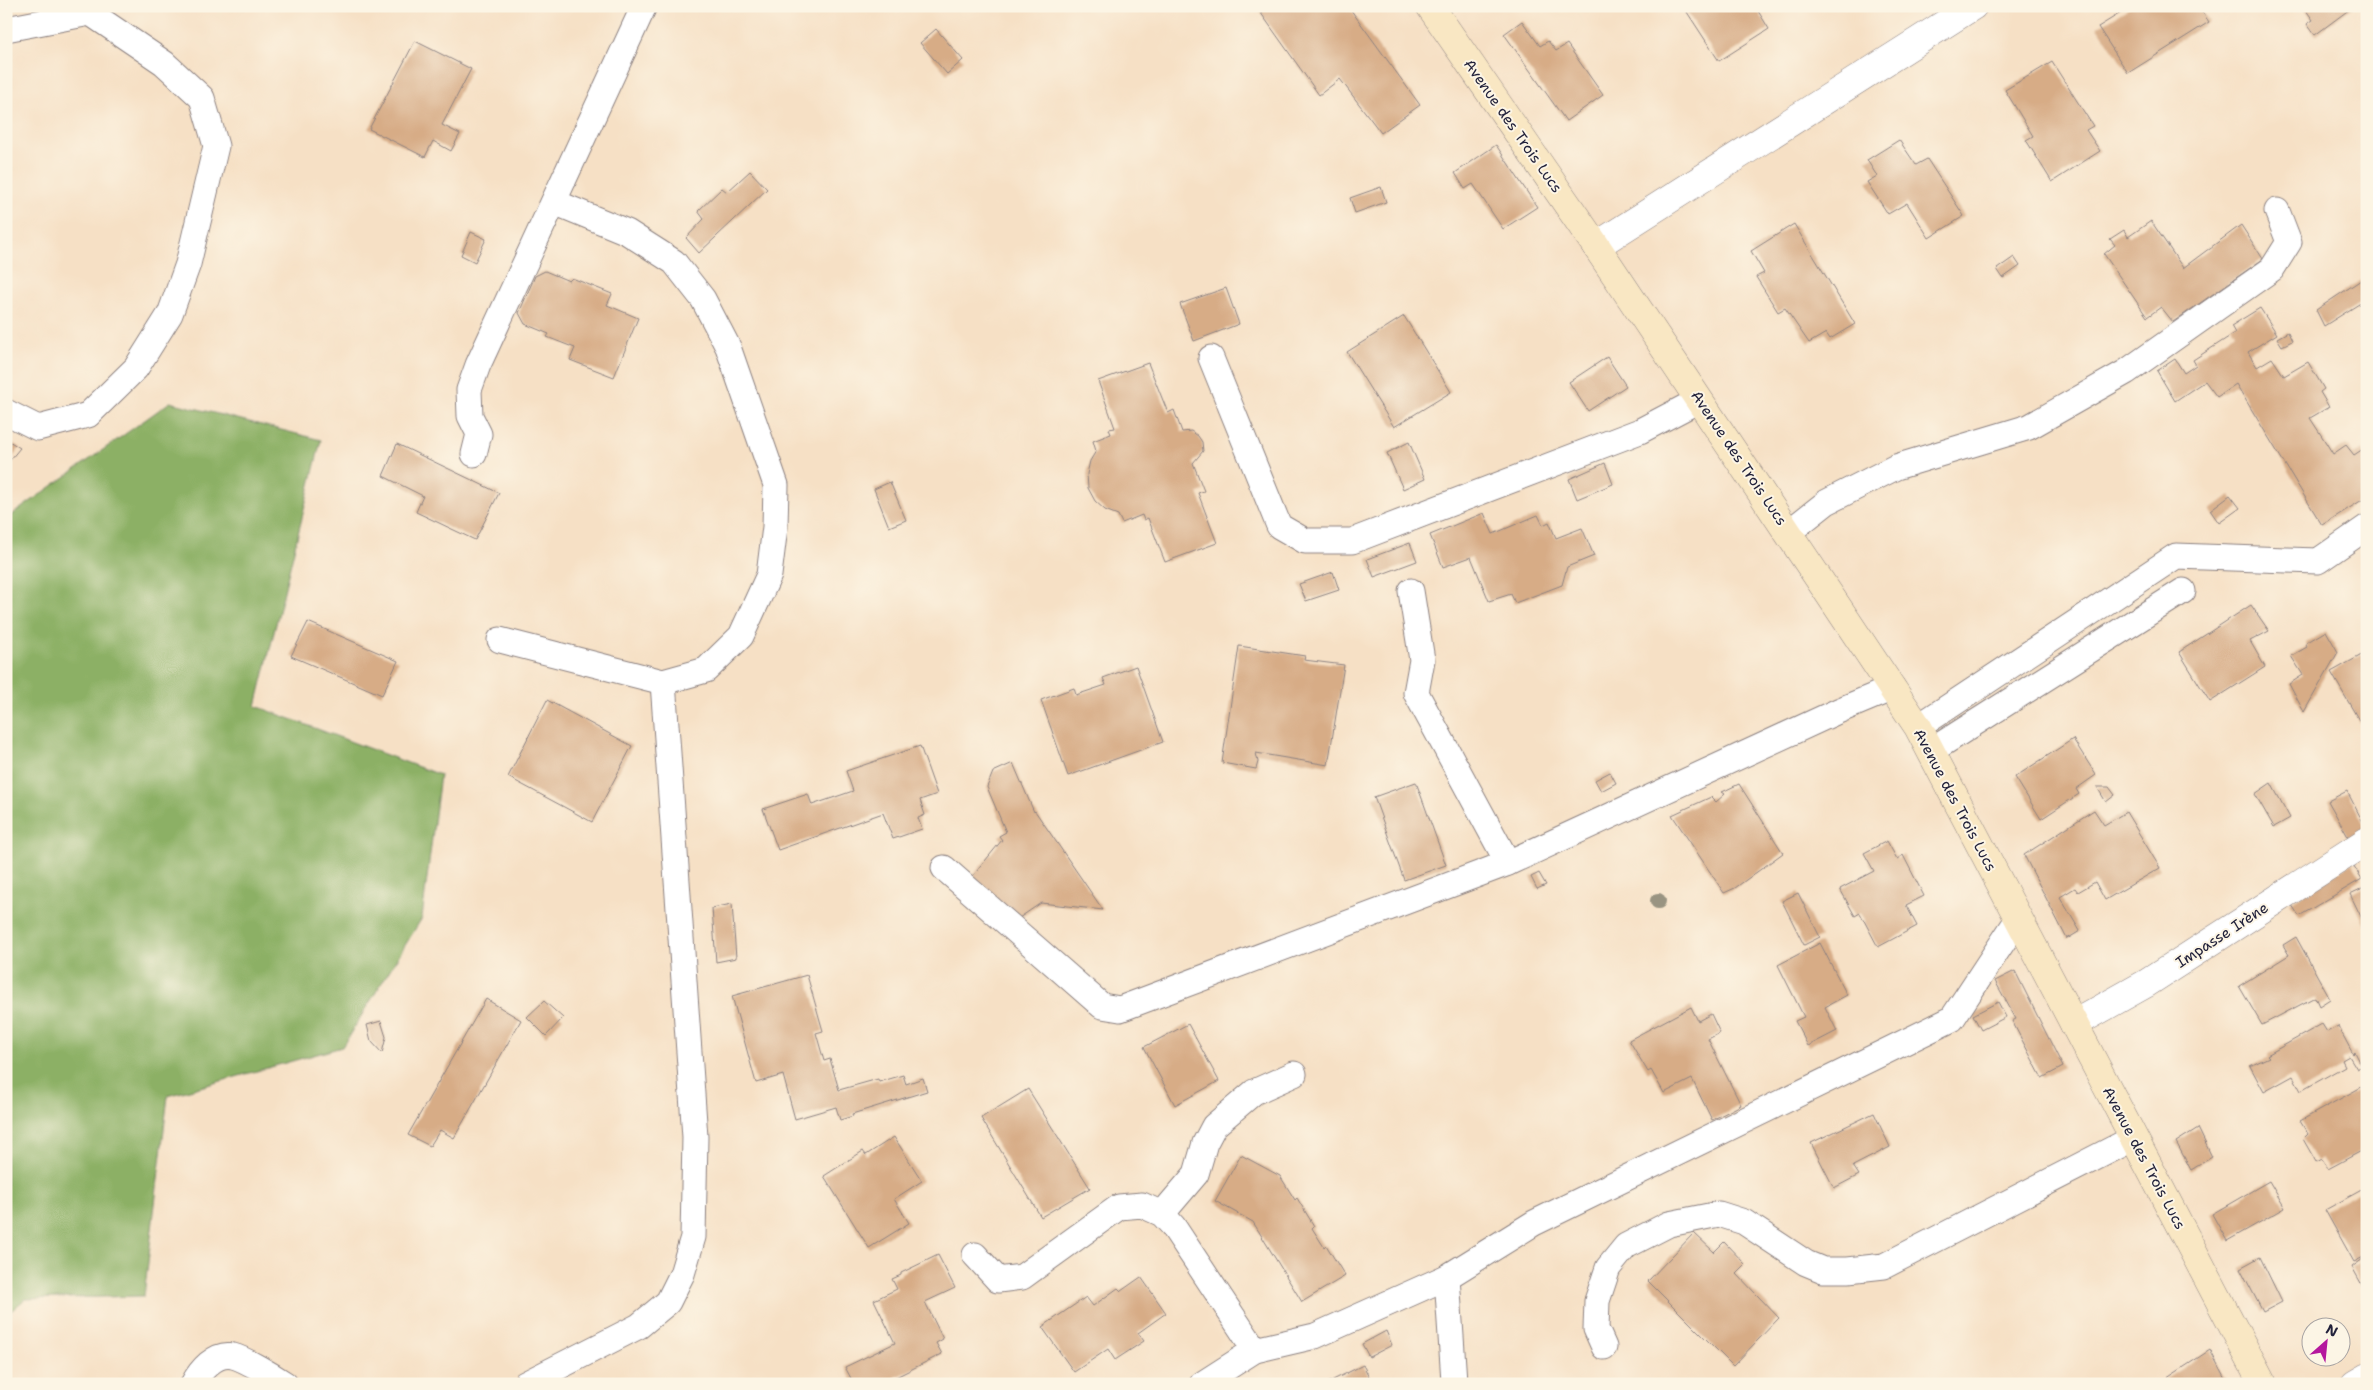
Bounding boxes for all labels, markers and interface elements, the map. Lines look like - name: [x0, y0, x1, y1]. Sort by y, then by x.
- street label: Avenue des Trois Lucs: [1459, 55, 1567, 197]
- street label: Avenue des Trois Lucs: [1686, 387, 1792, 529]
- street label: Avenue des Trois Lucs: [1909, 725, 2001, 875]
- street label: Impasse Irène: [2172, 898, 2272, 972]
- street label: Avenue des Trois Lucs: [2098, 1083, 2190, 1233]
- north arrow: [2300, 1318, 2350, 1368]
- text: N: [2323, 1320, 2341, 1341]

